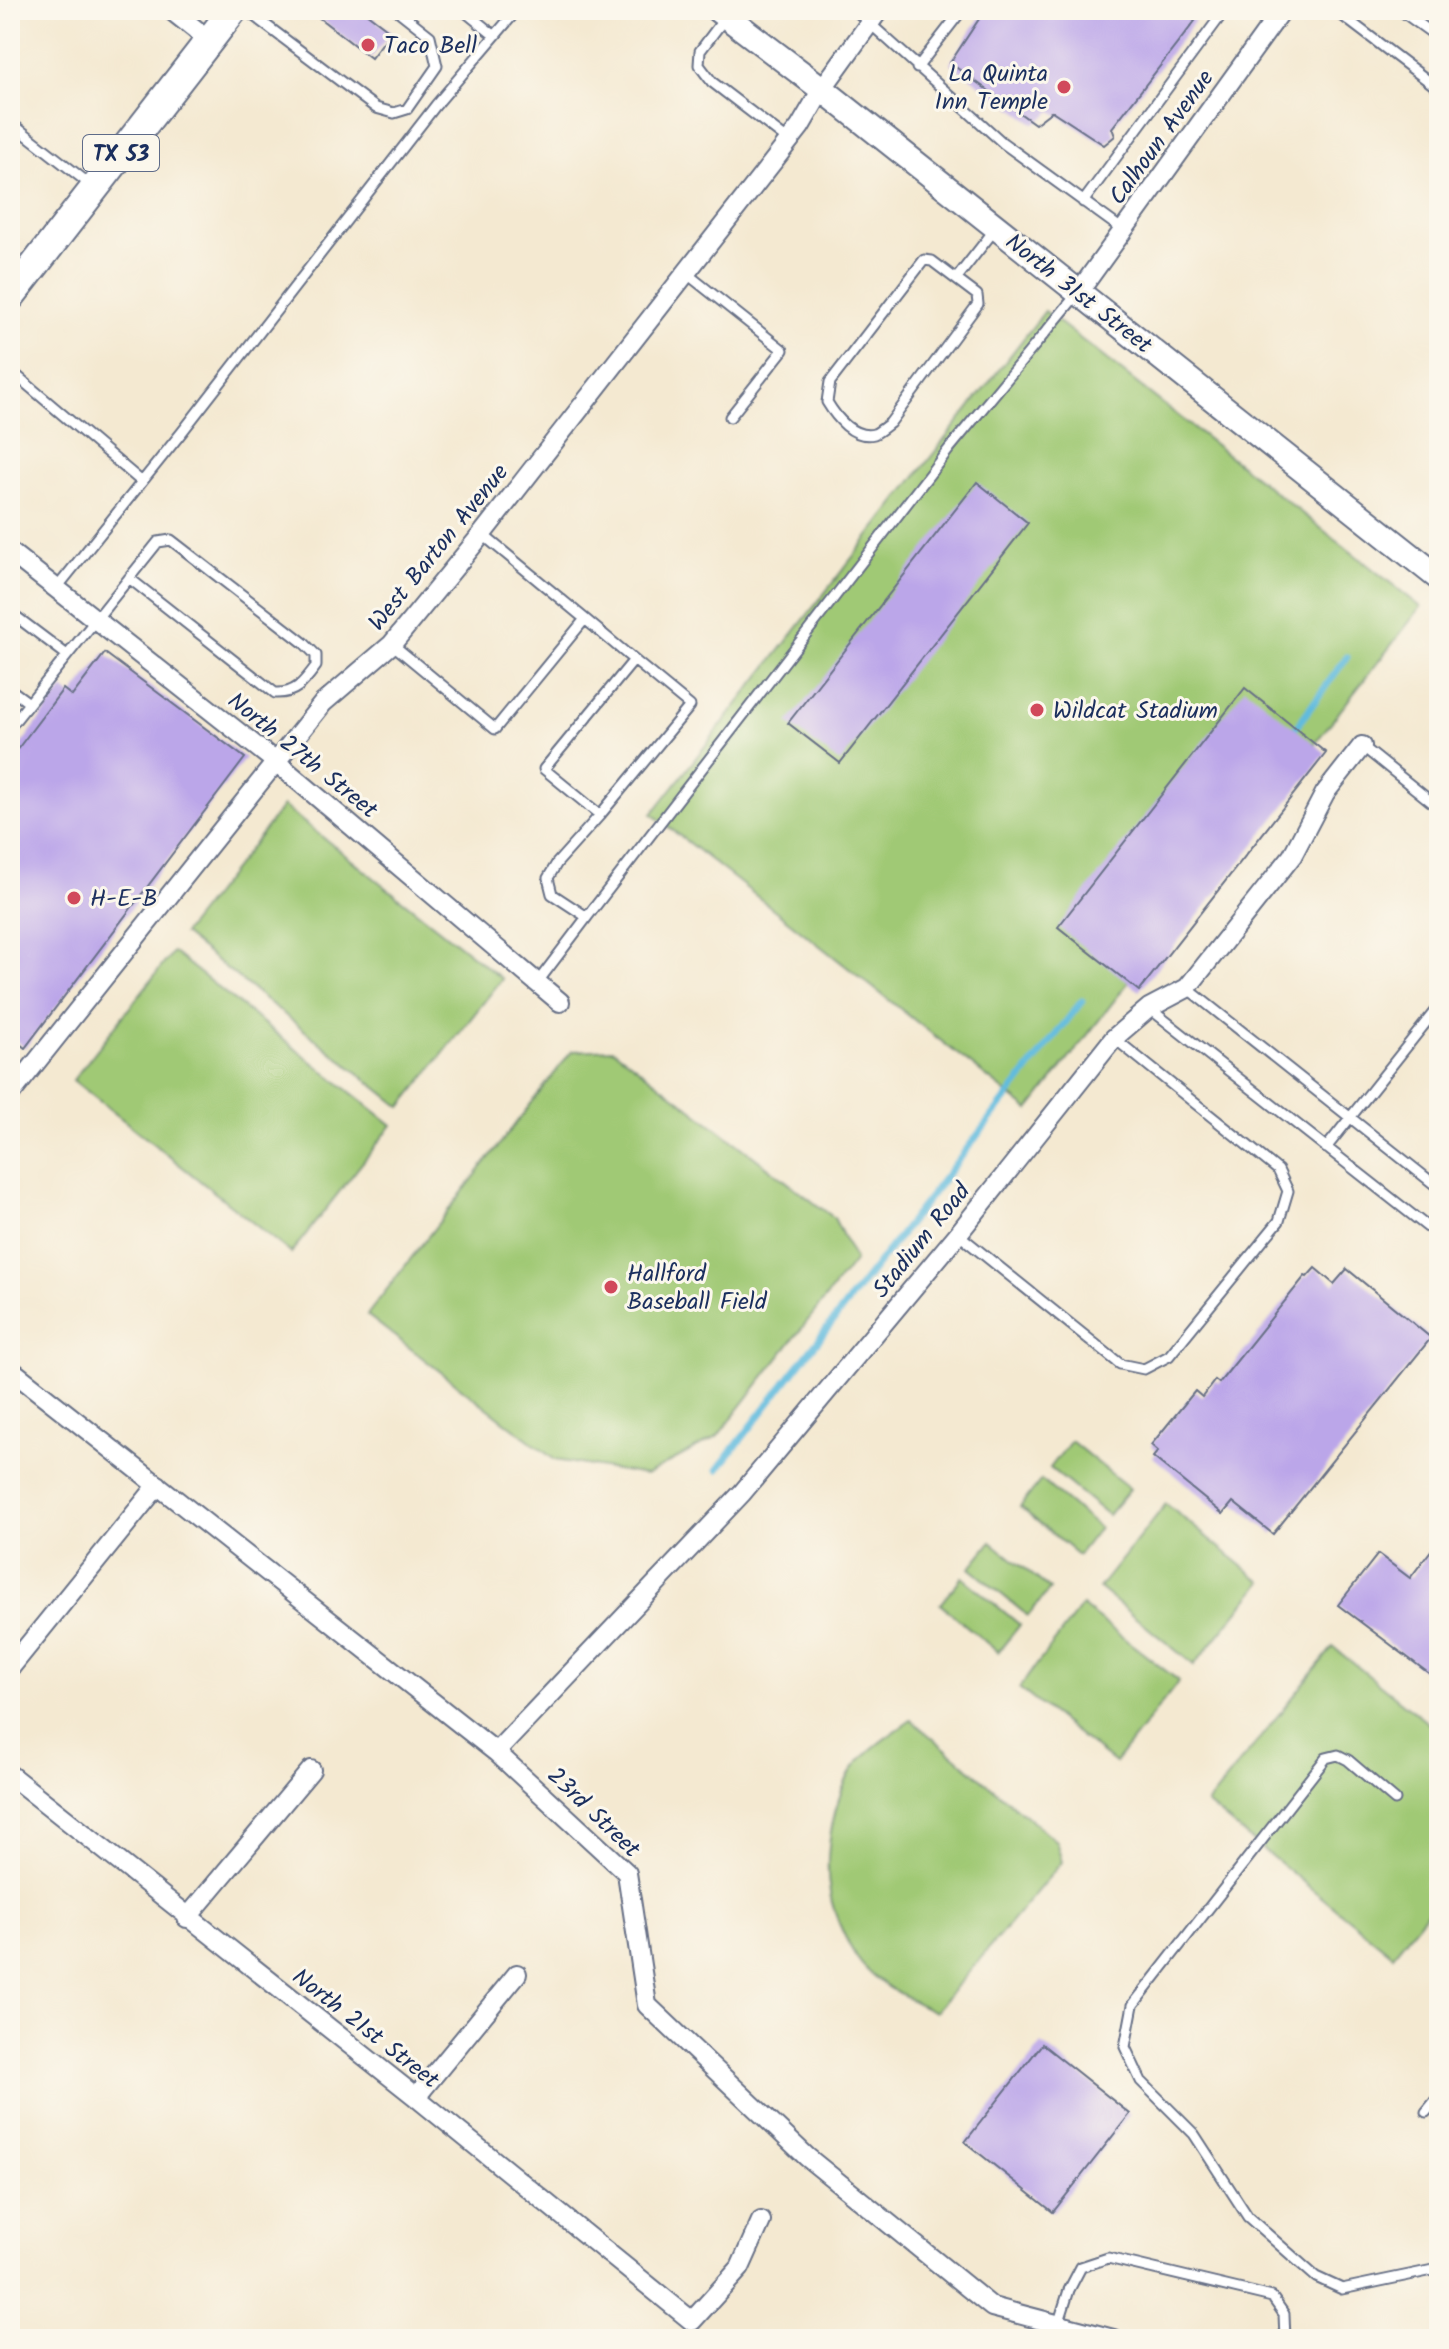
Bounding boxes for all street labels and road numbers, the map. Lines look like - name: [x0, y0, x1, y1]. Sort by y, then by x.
- street label: Calhoun Avenue: [1099, 62, 1225, 214]
- road number: TX 53: [83, 135, 159, 171]
- street label: North 31st Street: [996, 224, 1161, 365]
- street label: West Barton Avenue: [359, 455, 519, 640]
- street label: North 27th Street: [218, 683, 387, 830]
- street label: Stadium Road: [863, 1174, 982, 1307]
- street label: 23rd Street: [537, 1758, 649, 1869]
- street label: North 21st Street: [283, 1959, 448, 2100]

